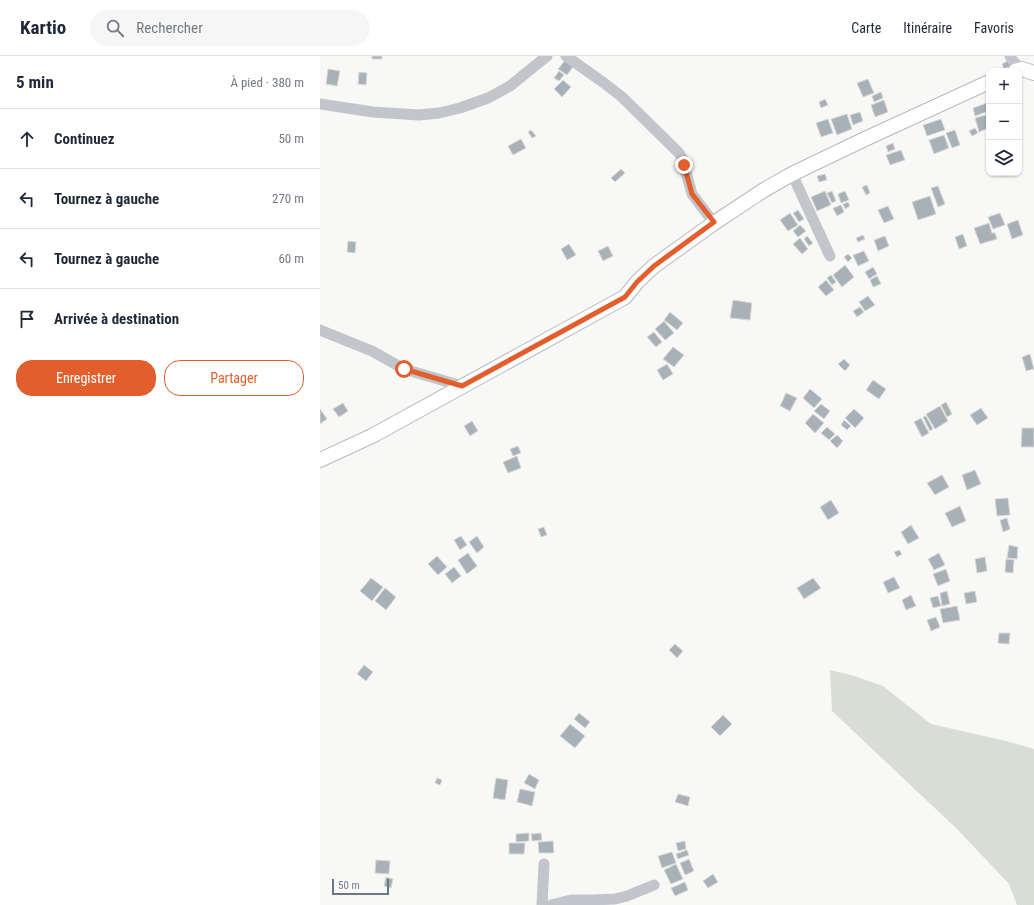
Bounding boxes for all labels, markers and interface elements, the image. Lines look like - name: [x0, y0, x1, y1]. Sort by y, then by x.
- search box: [90, 10, 370, 46]
- text: Kartio: [20, 16, 66, 39]
- icon: search: [104, 17, 126, 39]
- text: Rechercher: [136, 19, 203, 37]
- text: Carte: [851, 20, 881, 36]
- text: Itinéraire: [903, 20, 952, 36]
- text: Favoris: [974, 20, 1014, 36]
- map controls: [986, 68, 1022, 176]
- button: +: [986, 68, 1022, 104]
- text: 5 min: [16, 72, 54, 92]
- text: À pied · 380 m: [230, 75, 304, 90]
- button: −: [986, 104, 1022, 140]
- icon: ahead: [16, 128, 38, 150]
- text: Continuez: [54, 130, 115, 148]
- text: 50 m: [278, 131, 304, 146]
- button: layers: [986, 140, 1022, 176]
- route end: [675, 156, 693, 174]
- icon: left: [16, 188, 38, 210]
- text: Tournez à gauche: [54, 190, 159, 208]
- text: 270 m: [272, 191, 304, 206]
- icon: left: [16, 248, 38, 270]
- text: Tournez à gauche: [54, 250, 159, 268]
- text: 60 m: [278, 251, 304, 266]
- icon: arrive: [16, 308, 38, 330]
- text: Arrivée à destination: [54, 310, 179, 328]
- button: Enregistrer: [16, 360, 156, 396]
- button: Partager: [164, 360, 304, 396]
- route start: [395, 360, 413, 378]
- scale bar: [332, 877, 389, 896]
- text: 50 m: [338, 879, 360, 892]

